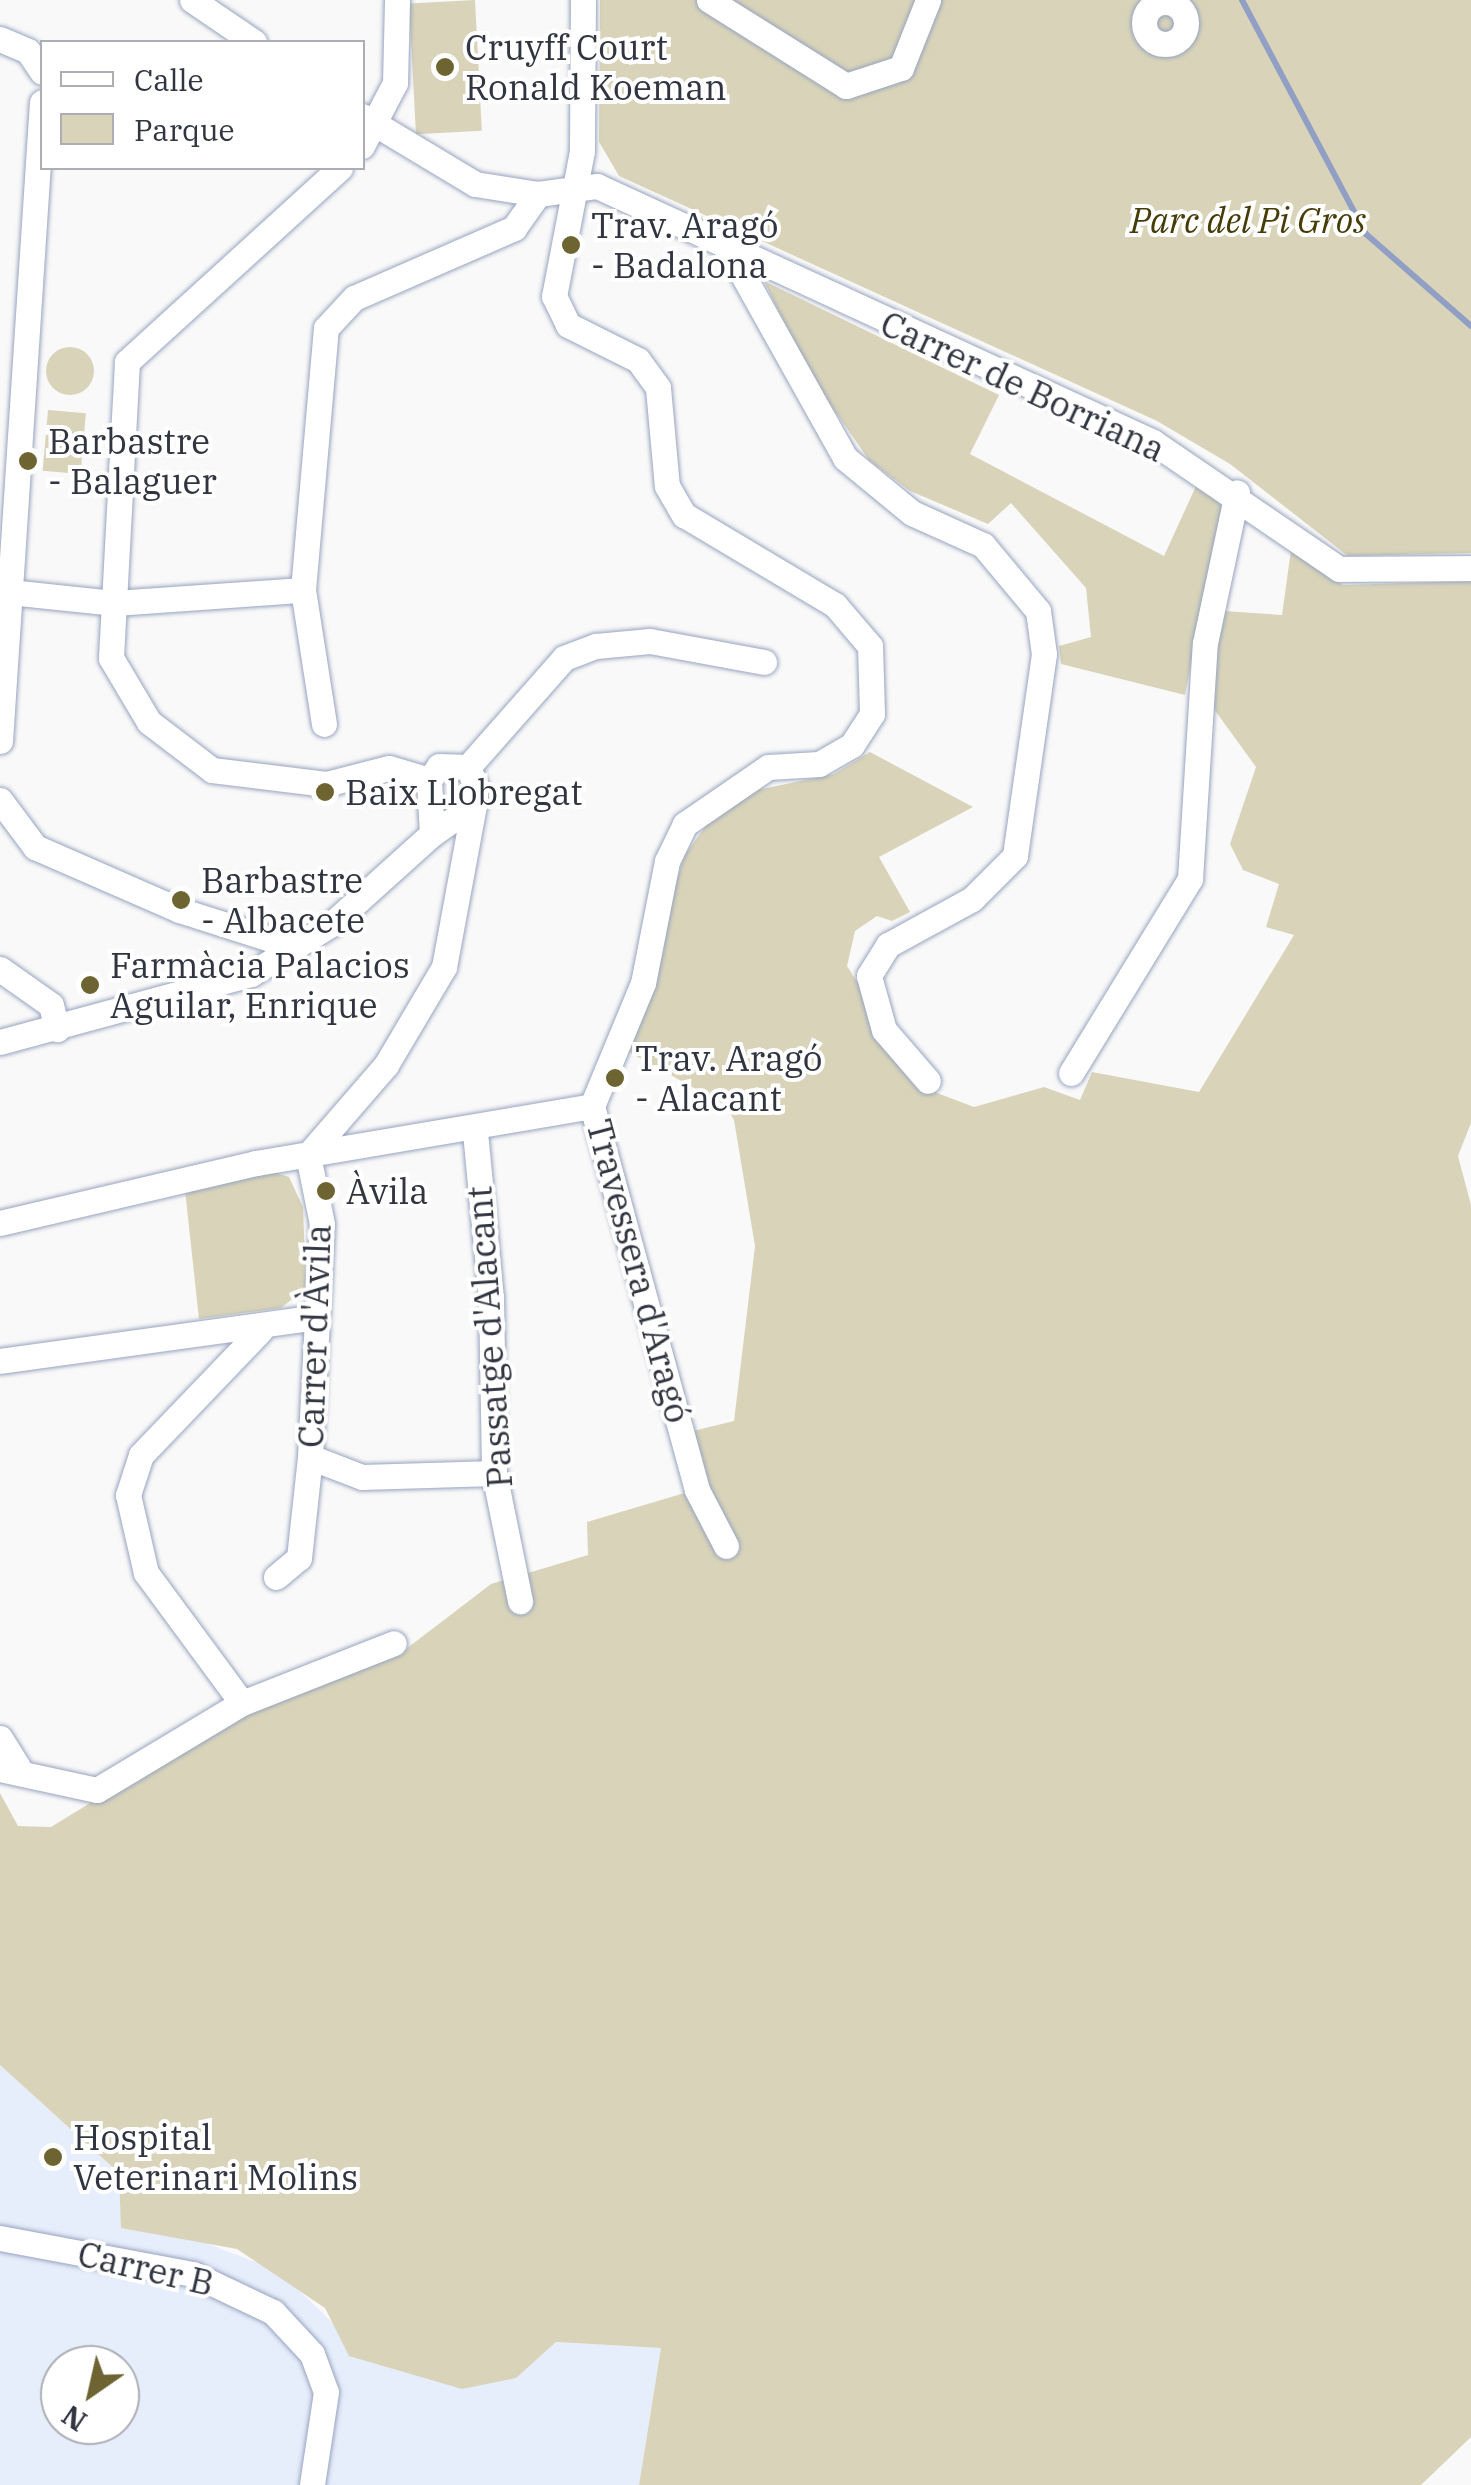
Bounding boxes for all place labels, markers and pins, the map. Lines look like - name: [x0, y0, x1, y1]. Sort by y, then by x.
- place label: Cruyff Court Ronald Koeman: [465, 26, 727, 108]
- marker: Cruyff Court Ronald Koeman: [434, 56, 456, 78]
- place label: Trav. Aragó - Badalona: [591, 204, 779, 286]
- marker: Trav. Aragó - Badalona: [560, 234, 582, 256]
- place label: Barbastre - Balaguer: [48, 420, 217, 502]
- marker: Barbastre - Balaguer: [17, 450, 39, 472]
- place label: Baix Llobregat: [345, 771, 583, 813]
- marker: Baix Llobregat: [314, 781, 336, 803]
- place label: Barbastre - Albacete: [201, 859, 365, 941]
- marker: Barbastre - Albacete: [170, 889, 192, 911]
- place label: Farmàcia Palacios Aguilar, Enrique: [110, 944, 410, 1026]
- marker: Farmàcia Palacios Aguilar, Enrique: [79, 974, 101, 996]
- place label: Trav. Aragó - Alacant: [635, 1037, 823, 1119]
- marker: Trav. Aragó - Alacant: [604, 1067, 626, 1089]
- place label: Àvila: [346, 1170, 428, 1212]
- marker: Àvila: [315, 1180, 337, 1202]
- place label: Hospital Veterinari Molins: [73, 2116, 358, 2198]
- marker: Hospital Veterinari Molins: [42, 2146, 64, 2168]

